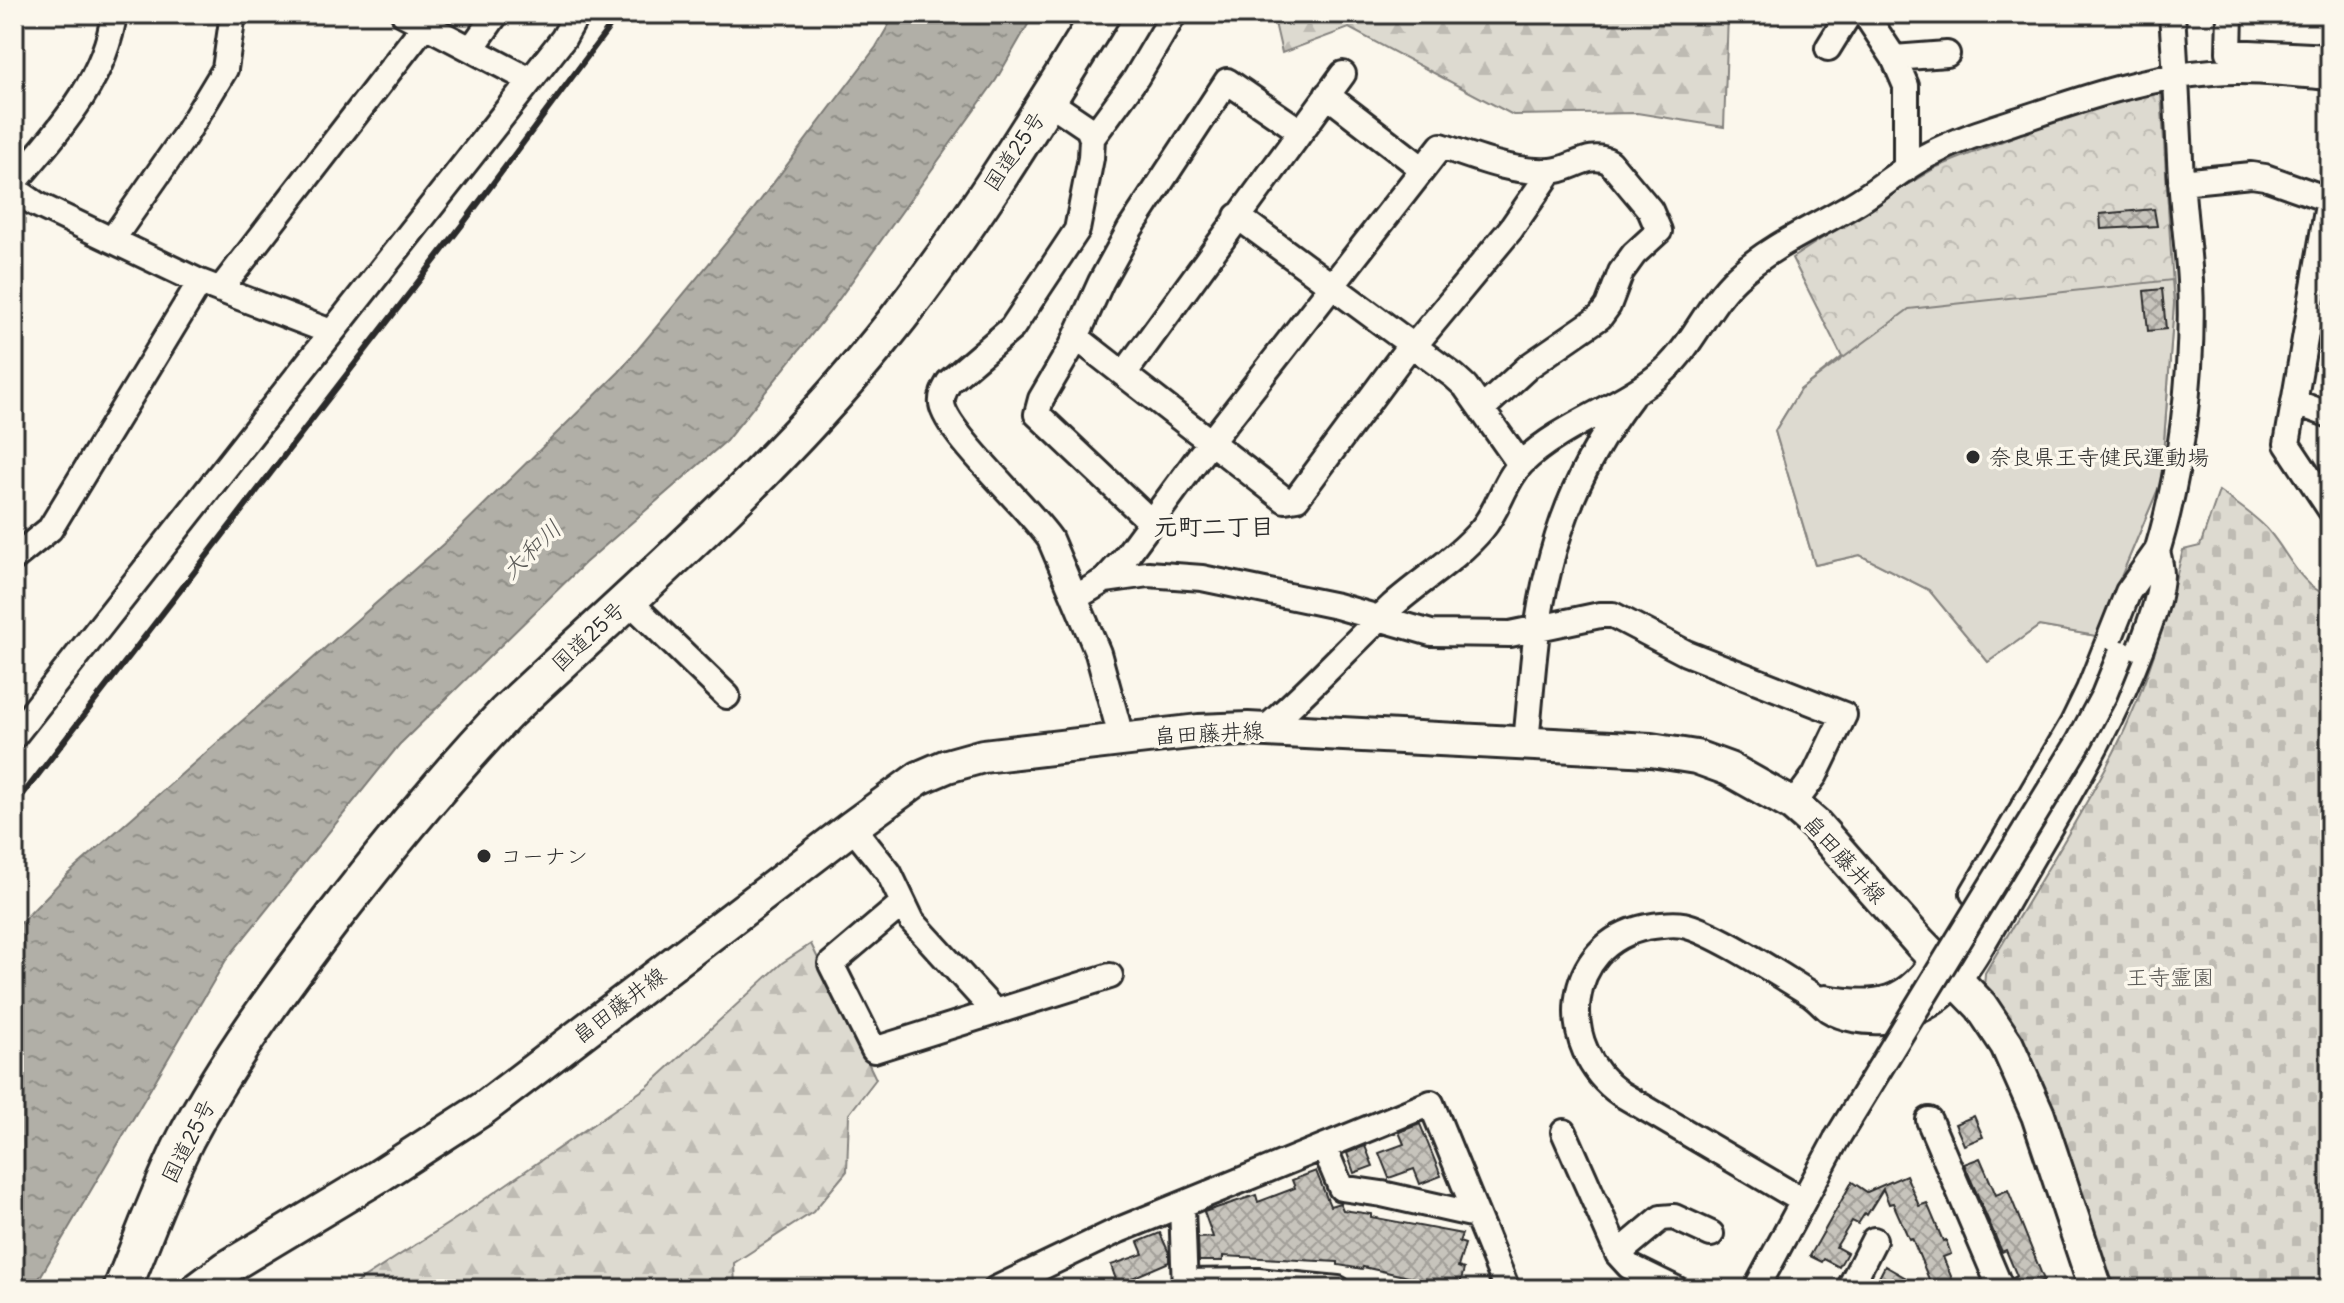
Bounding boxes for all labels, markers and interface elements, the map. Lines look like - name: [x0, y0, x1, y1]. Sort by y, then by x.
- street label: 国道25号: [977, 106, 1051, 196]
- place label: 奈良県王寺健民運動場: [1989, 443, 2209, 471]
- marker: 奈良県王寺健民運動場: [1964, 448, 1982, 466]
- district label: 元町二丁目: [1154, 511, 1274, 541]
- water label: 大和川: [495, 513, 567, 585]
- street label: 国道25号: [545, 595, 631, 677]
- street label: 畠田藤井線: [1153, 716, 1265, 750]
- street label: 畠田藤井線: [1798, 809, 1892, 909]
- place label: コーナン: [500, 842, 588, 870]
- marker: コーナン: [475, 847, 493, 865]
- street label: 畠田藤井線: [567, 961, 671, 1049]
- park label: 王寺霊園: [2126, 963, 2214, 991]
- street label: 国道25号: [155, 1094, 221, 1188]

